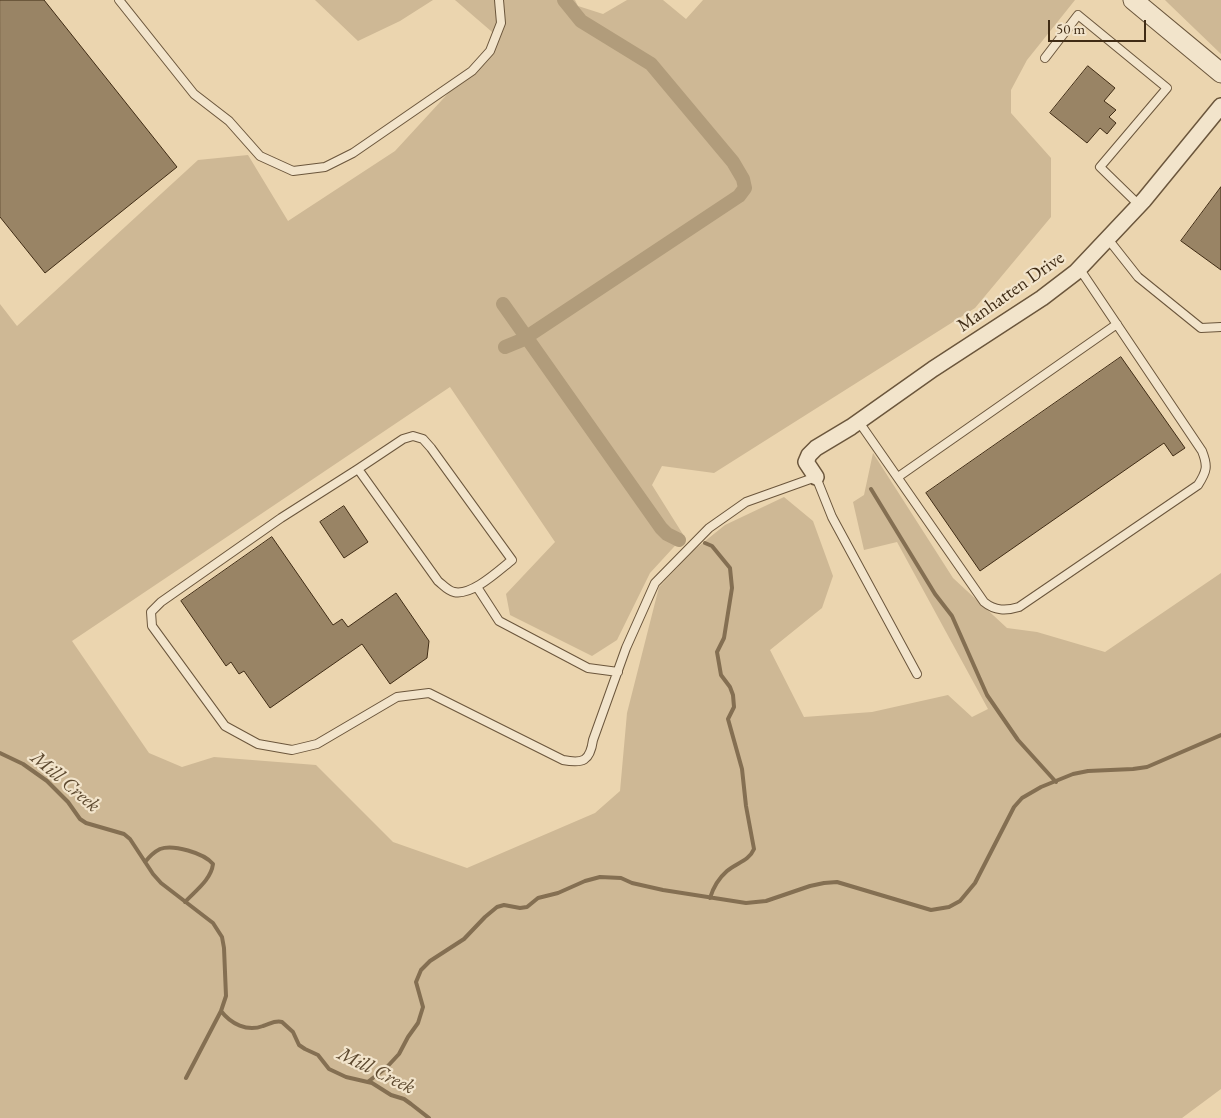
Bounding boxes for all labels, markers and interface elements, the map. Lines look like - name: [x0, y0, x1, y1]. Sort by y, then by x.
- scale bar: [1051, 10, 1148, 42]
- text: 50 m: [1056, 19, 1085, 38]
- street label: Manhatten Drive: [953, 247, 1069, 337]
- water label: Mill Creek: [26, 746, 104, 818]
- water label: Mill Creek: [334, 1042, 418, 1100]

